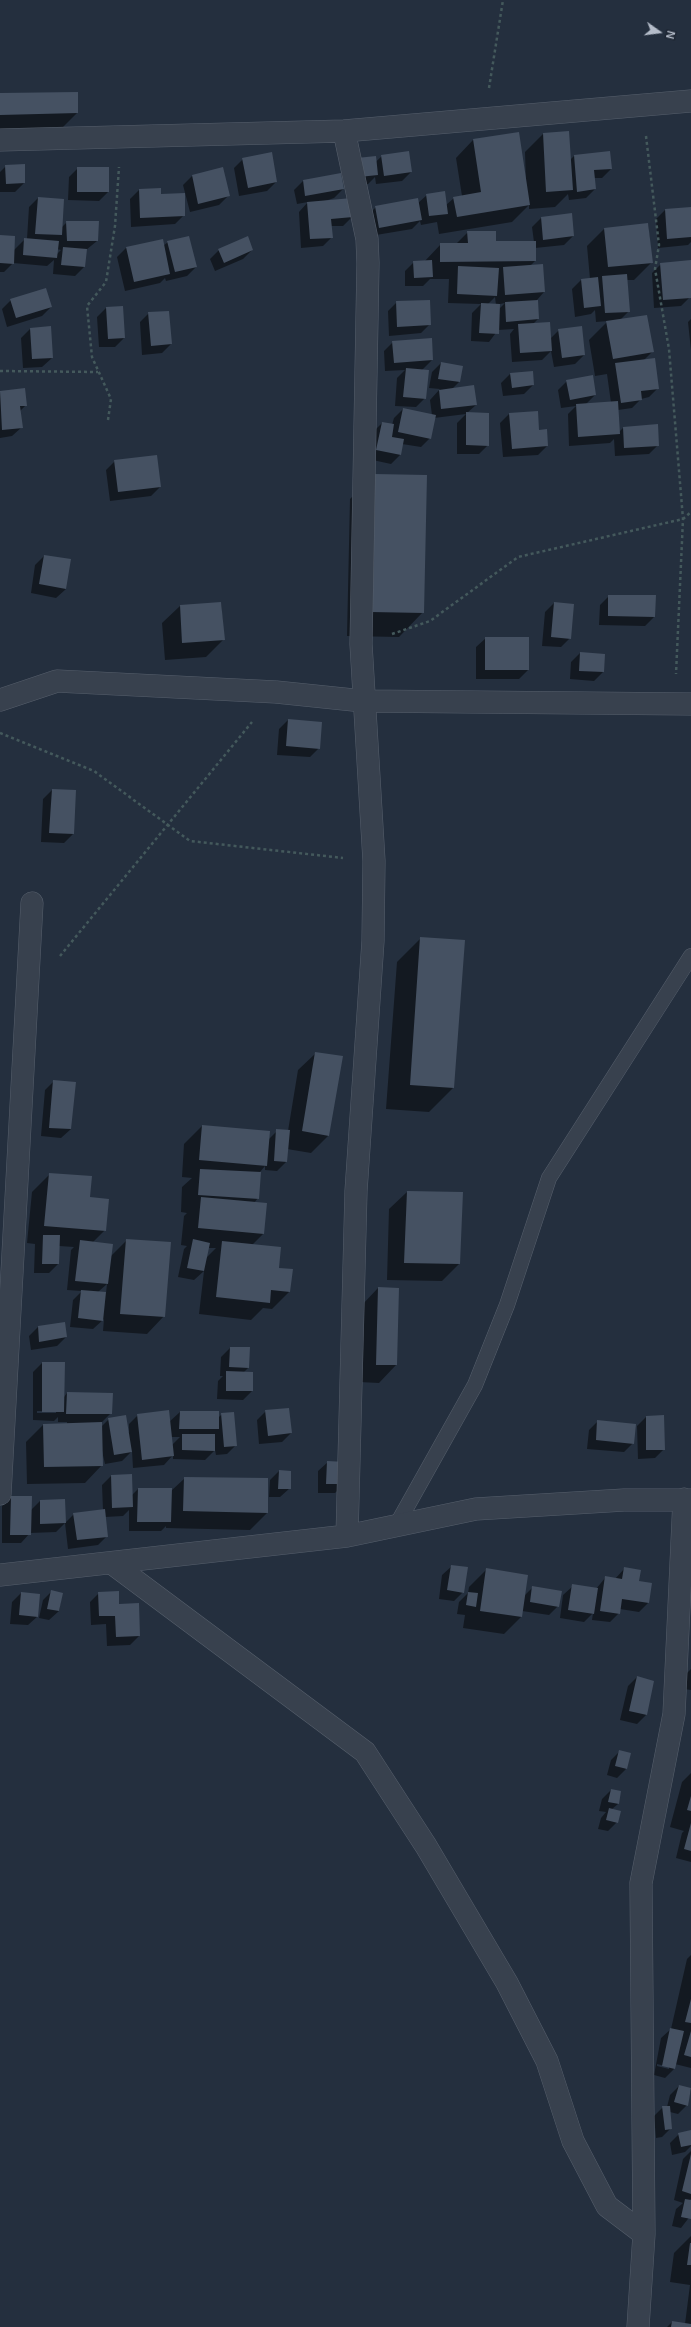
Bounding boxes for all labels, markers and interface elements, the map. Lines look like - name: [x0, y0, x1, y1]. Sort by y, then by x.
- north arrow: [639, 12, 679, 52]
- text: N: [664, 30, 677, 40]

